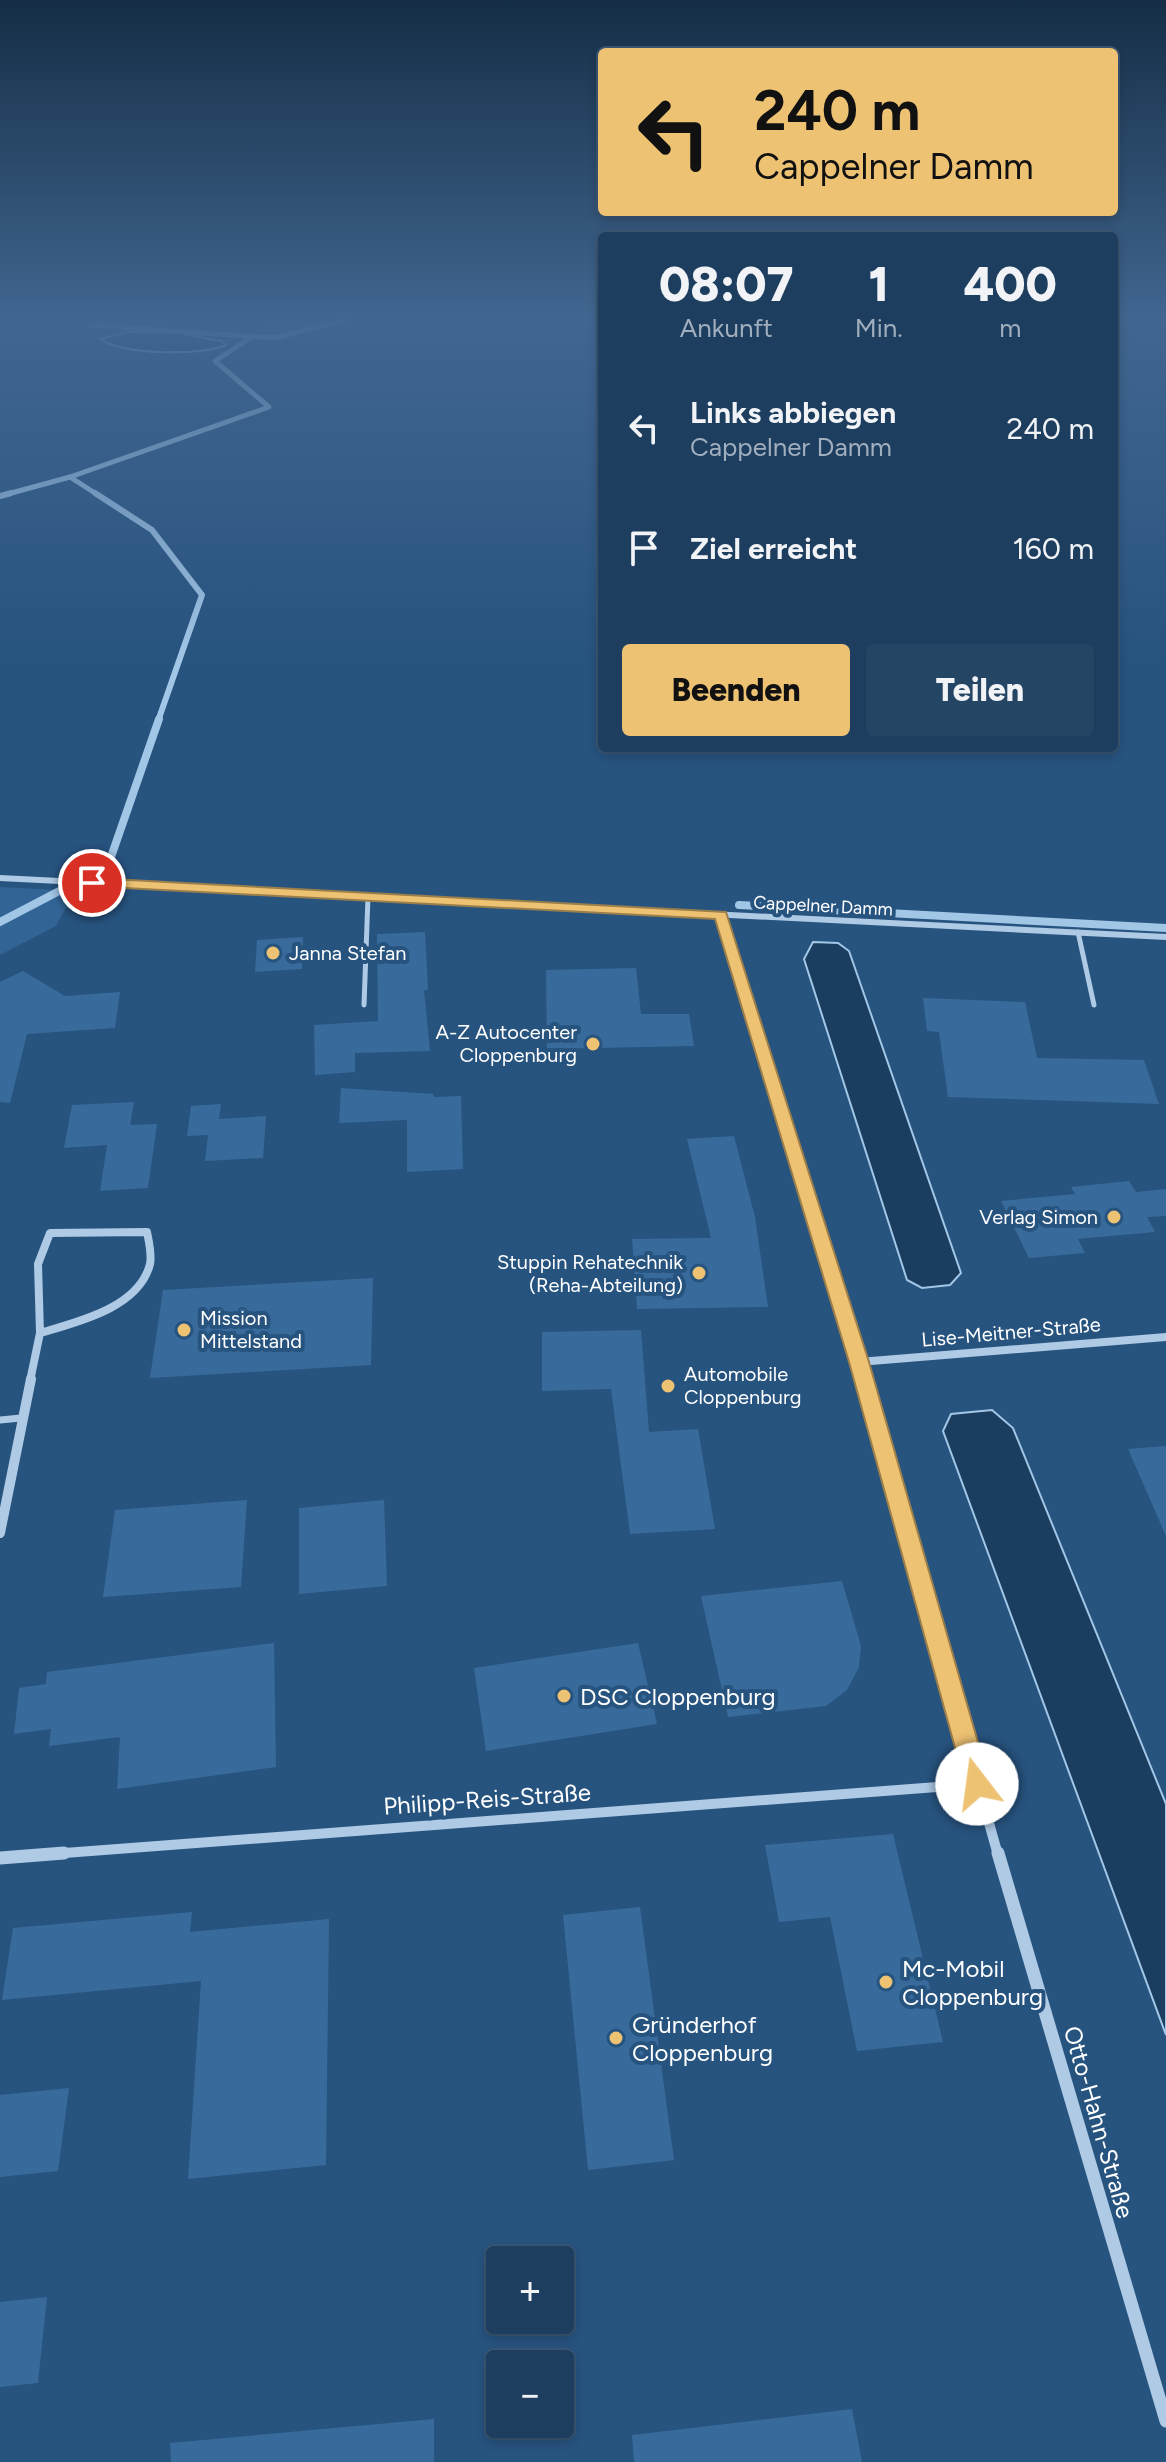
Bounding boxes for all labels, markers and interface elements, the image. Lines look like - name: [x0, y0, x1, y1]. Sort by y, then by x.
- text: 240 m: [754, 77, 920, 144]
- icon: left: [622, 80, 726, 184]
- text: Cappelner Damm: [754, 145, 1034, 188]
- text: 08:07: [659, 255, 794, 313]
- text: 1: [868, 255, 889, 313]
- text: 400: [964, 255, 1057, 313]
- text: Ankunft: [680, 312, 773, 344]
- text: Min.: [855, 312, 903, 344]
- text: m: [999, 312, 1021, 344]
- text: Links abbiegen: [690, 394, 896, 431]
- icon: left: [622, 406, 666, 450]
- text: 240 m: [1006, 410, 1094, 447]
- text: Cappelner Damm: [690, 431, 892, 463]
- icon: arrive: [622, 526, 666, 570]
- text: Ziel erreicht: [690, 530, 857, 567]
- text: 160 m: [1012, 530, 1094, 567]
- button: Beenden: [622, 644, 850, 736]
- button: Teilen: [866, 644, 1094, 736]
- pin: [58, 849, 126, 917]
- icon: arrive: [70, 861, 114, 905]
- street label: Cappelner Damm: [753, 891, 893, 921]
- place label: Janna Stefan: [289, 941, 406, 965]
- marker: Janna Stefan: [264, 944, 282, 962]
- place label: A-Z Autocenter Cloppenburg: [435, 1020, 577, 1067]
- marker: A-Z Autocenter Cloppenburg: [584, 1035, 602, 1053]
- place label: Verlag Simon: [979, 1205, 1098, 1229]
- marker: Verlag Simon: [1105, 1208, 1123, 1226]
- place label: Stuppin Rehatechnik (Reha-Abteilung): [497, 1250, 683, 1297]
- marker: Stuppin Rehatechnik (Reha-Abteilung): [690, 1264, 708, 1282]
- place label: Mission Mittelstand: [200, 1306, 302, 1353]
- street label: Lise-Meitner-Straße: [920, 1312, 1102, 1352]
- marker: Mission Mittelstand: [175, 1321, 193, 1339]
- place label: Automobile Cloppenburg: [684, 1362, 802, 1409]
- marker: Automobile Cloppenburg: [659, 1377, 677, 1395]
- place label: DSC Cloppenburg: [580, 1682, 776, 1711]
- marker: DSC Cloppenburg: [555, 1687, 573, 1705]
- position arrow: [935, 1742, 1019, 1826]
- street label: Philipp-Reis-Straße: [382, 1777, 592, 1821]
- place label: Mc-Mobil Cloppenburg: [902, 1954, 1043, 2011]
- marker: Mc-Mobil Cloppenburg: [877, 1973, 895, 1991]
- place label: Gründerhof Cloppenburg: [632, 2010, 773, 2067]
- street label: Otto-Hahn-Straße: [1058, 2023, 1140, 2221]
- marker: Gründerhof Cloppenburg: [607, 2029, 625, 2047]
- map controls: [486, 2246, 574, 2438]
- button: +: [486, 2246, 574, 2334]
- button: −: [486, 2350, 574, 2438]

